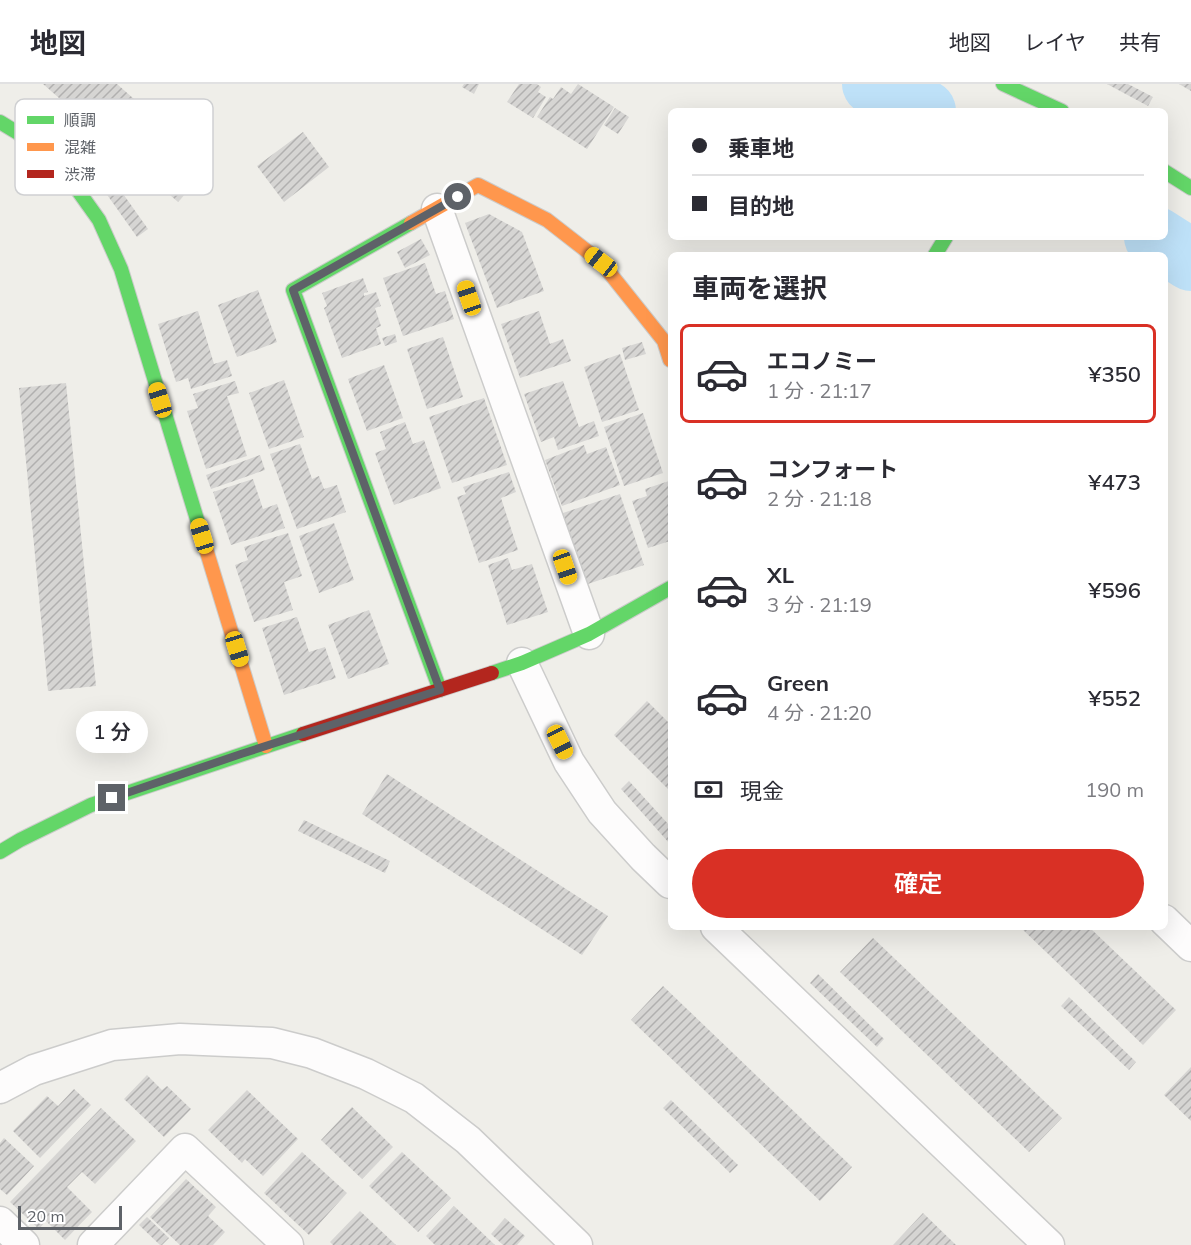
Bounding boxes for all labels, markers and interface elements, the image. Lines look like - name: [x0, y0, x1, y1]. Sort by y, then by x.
- text: 地図: [30, 25, 86, 60]
- text: 地図: [949, 29, 991, 55]
- text: レイヤ: [1024, 29, 1086, 55]
- text: 共有: [1119, 29, 1161, 55]
- legend: [15, 99, 213, 195]
- text: 順調: [64, 110, 96, 130]
- text: 乗車地: [728, 134, 794, 162]
- text: 混雑: [64, 137, 96, 157]
- text: 渋滞: [64, 164, 96, 184]
- route start: [444, 183, 471, 210]
- text: 目的地: [728, 192, 794, 220]
- car: [581, 244, 621, 280]
- text: 車両を選択: [692, 271, 827, 305]
- car: [455, 278, 483, 318]
- icon: car: [695, 347, 749, 401]
- text: エコノミー: [767, 347, 877, 375]
- text: ¥350: [1088, 360, 1141, 388]
- text: 1 分 · 21:17: [767, 378, 872, 403]
- car: [146, 380, 174, 420]
- icon: car: [695, 455, 749, 509]
- text: コンフォート: [767, 455, 898, 483]
- text: ¥473: [1088, 468, 1141, 496]
- text: 2 分 · 21:18: [767, 486, 872, 511]
- car: [188, 516, 216, 556]
- car: [551, 547, 579, 587]
- text: XL: [767, 561, 794, 589]
- icon: car: [695, 563, 749, 617]
- text: ¥596: [1088, 576, 1141, 604]
- text: 3 分 · 21:19: [767, 592, 872, 617]
- car: [223, 629, 251, 669]
- text: Green: [767, 669, 829, 697]
- icon: car: [695, 671, 749, 725]
- text: ¥552: [1088, 684, 1141, 712]
- text: 4 分 · 21:20: [767, 700, 872, 725]
- callout: 1 分: [76, 711, 148, 753]
- text: 1 分: [93, 719, 131, 744]
- car: [544, 722, 576, 762]
- icon: cash: [692, 773, 725, 806]
- text: 現金: [740, 777, 784, 805]
- text: 190 m: [1085, 777, 1144, 802]
- route end: [98, 784, 125, 811]
- button: 確定: [692, 849, 1144, 918]
- scale bar: [18, 1203, 122, 1230]
- text: 20 m: [27, 1206, 64, 1226]

